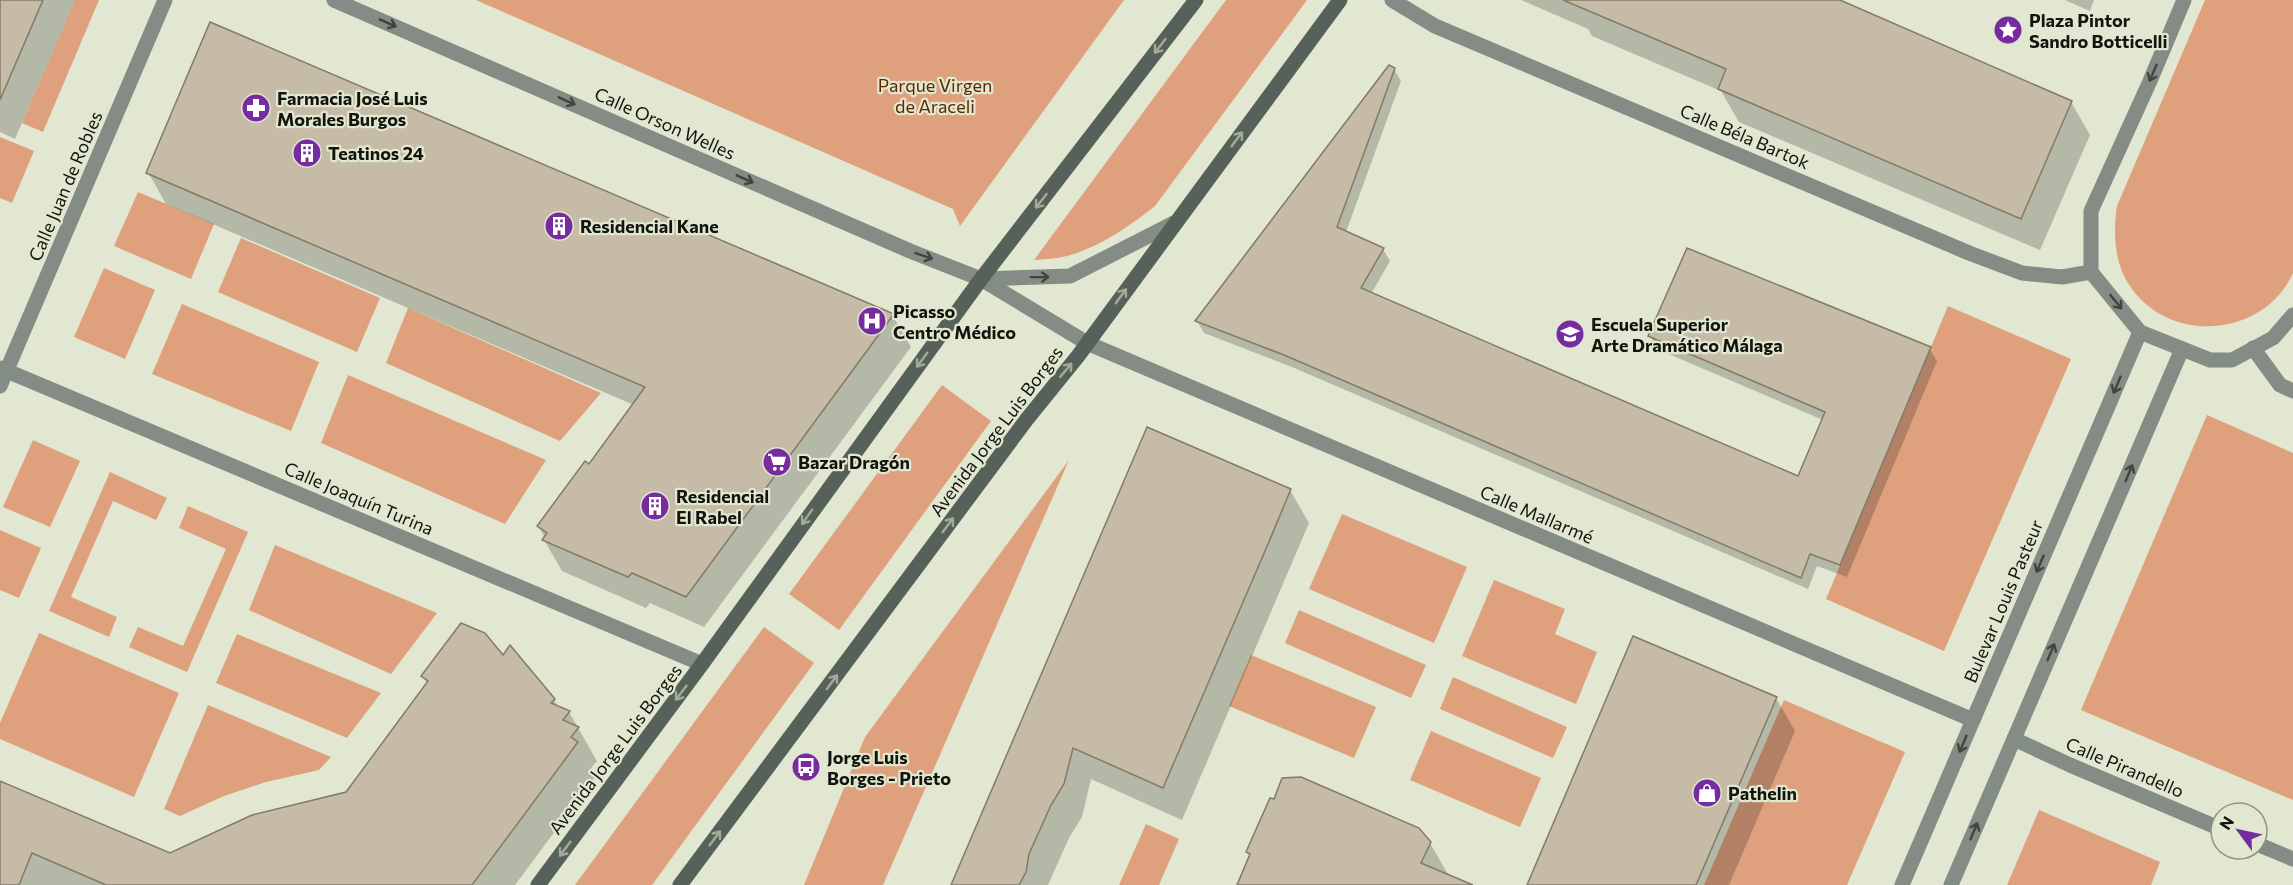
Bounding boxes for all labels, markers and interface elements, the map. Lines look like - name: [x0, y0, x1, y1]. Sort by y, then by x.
- place label: Plaza Pintor Sandro Botticelli: [2029, 9, 2167, 52]
- place icon: Plaza Pintor Sandro Botticelli: [1992, 14, 2024, 46]
- one-way arrow: [378, 18, 396, 30]
- one-way arrow: [1153, 38, 1166, 54]
- one-way arrow: [2147, 64, 2158, 82]
- park label: Parque Virgen de Araceli: [878, 74, 992, 117]
- street label: Calle Orson Welles: [591, 82, 739, 164]
- place label: Farmacia José Luis Morales Burgos: [277, 87, 428, 130]
- pharmacy icon: Farmacia José Luis Morales Burgos: [240, 92, 272, 124]
- one-way arrow: [557, 96, 575, 108]
- street label: Calle Béla Bartok: [1677, 99, 1813, 173]
- street label: Calle Juan de Robles: [23, 108, 107, 264]
- one-way arrow: [1231, 131, 1243, 147]
- building icon: Teatinos 24: [291, 137, 323, 169]
- place label: Teatinos 24: [328, 142, 424, 164]
- one-way arrow: [736, 174, 754, 186]
- one-way arrow: [1035, 193, 1048, 209]
- building icon: Residencial Kane: [543, 210, 575, 242]
- place label: Residencial Kane: [580, 215, 719, 237]
- one-way arrow: [915, 252, 933, 263]
- one-way arrow: [1029, 271, 1049, 283]
- one-way arrow: [1115, 288, 1128, 304]
- one-way arrow: [2109, 294, 2122, 310]
- place label: Picasso Centro Médico: [893, 300, 1016, 343]
- hospital icon: Picasso Centro Médico: [856, 305, 888, 337]
- place label: Escuela Superior Arte Dramático Málaga: [1591, 313, 1783, 356]
- school or university icon: Escuela Superior Arte Dramático Málaga: [1554, 318, 1586, 350]
- street label: Avenida Jorge Luis Borges: [925, 342, 1067, 520]
- one-way arrow: [916, 351, 928, 367]
- one-way arrow: [1059, 363, 1073, 378]
- one-way arrow: [2111, 376, 2122, 394]
- supermarket icon: Bazar Dragón: [761, 446, 793, 478]
- place label: Bazar Dragón: [798, 451, 910, 473]
- street label: Calle Joaquín Turina: [281, 457, 437, 539]
- one-way arrow: [2124, 464, 2135, 482]
- street label: Calle Mallarmé: [1477, 480, 1597, 548]
- place label: Residencial El Rabel: [676, 485, 769, 528]
- building icon: Residencial El Rabel: [639, 490, 671, 522]
- one-way arrow: [801, 509, 813, 525]
- street label: Bulevar Louis Pasteur: [1959, 516, 2047, 686]
- one-way arrow: [942, 518, 954, 534]
- one-way arrow: [2034, 555, 2045, 573]
- one-way arrow: [2046, 643, 2057, 662]
- street label: Avenida Jorge Luis Borges: [544, 660, 686, 838]
- one-way arrow: [826, 674, 838, 690]
- one-way arrow: [675, 684, 687, 700]
- street label: Calle Pirandello: [2063, 732, 2187, 802]
- one-way arrow: [1957, 734, 1968, 752]
- place label: Jorge Luis Borges - Prieto: [827, 746, 951, 789]
- bus stop icon: Jorge Luis Borges - Prieto: [790, 751, 822, 783]
- shop icon: Pathelin: [1691, 777, 1723, 809]
- place label: Pathelin: [1728, 782, 1797, 804]
- north arrow: [2209, 801, 2269, 861]
- text: N: [2215, 812, 2237, 833]
- one-way arrow: [1969, 823, 1980, 841]
- one-way arrow: [709, 831, 722, 847]
- one-way arrow: [558, 841, 571, 857]

